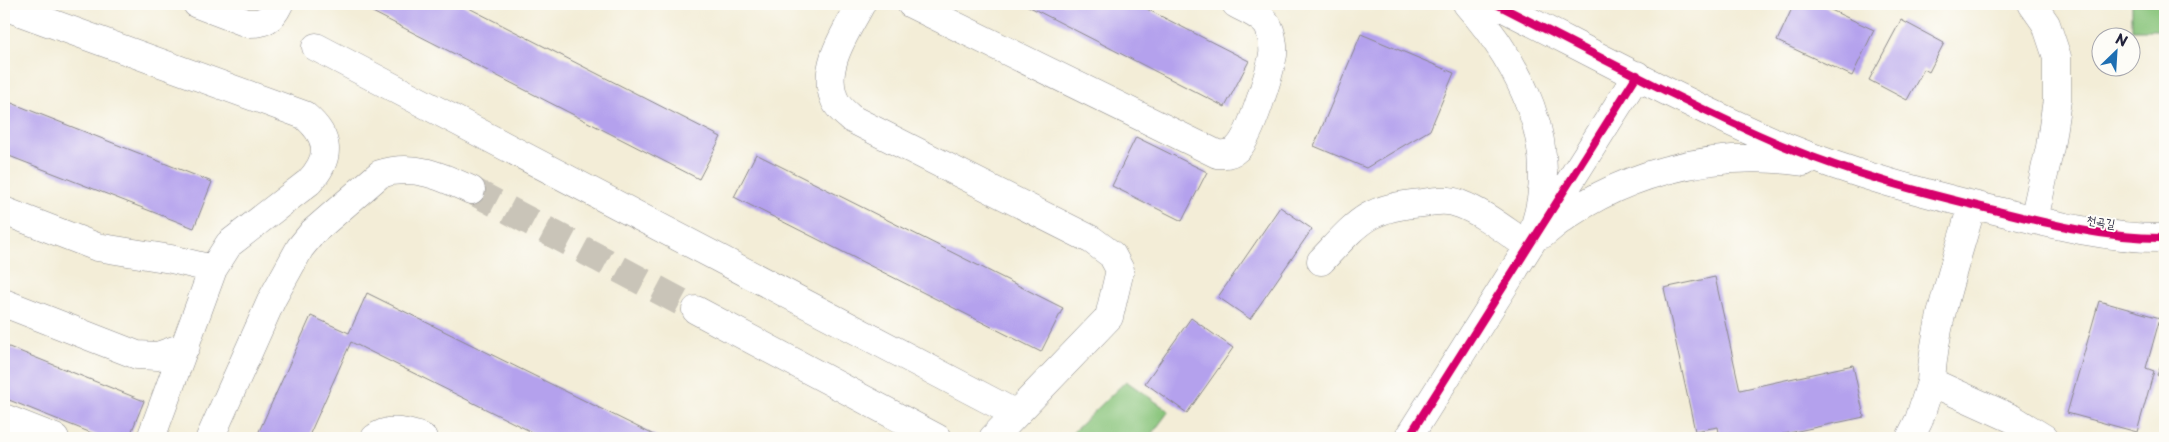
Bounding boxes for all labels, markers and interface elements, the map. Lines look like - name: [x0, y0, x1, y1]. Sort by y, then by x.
- north arrow: [2092, 28, 2142, 78]
- text: N: [2112, 28, 2131, 52]
- street label: 천곡길: [2085, 210, 2117, 232]

